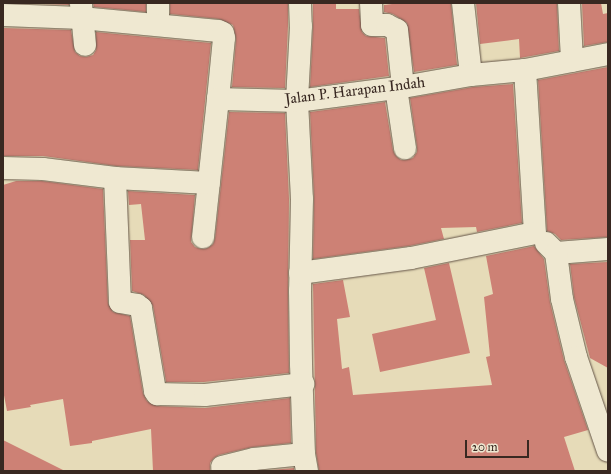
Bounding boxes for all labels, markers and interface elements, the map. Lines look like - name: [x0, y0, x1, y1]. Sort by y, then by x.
- street label: Jalan P. Harapan Indah: [284, 73, 426, 109]
- scale bar: [467, 432, 531, 458]
- text: 20 m: [472, 440, 498, 454]

